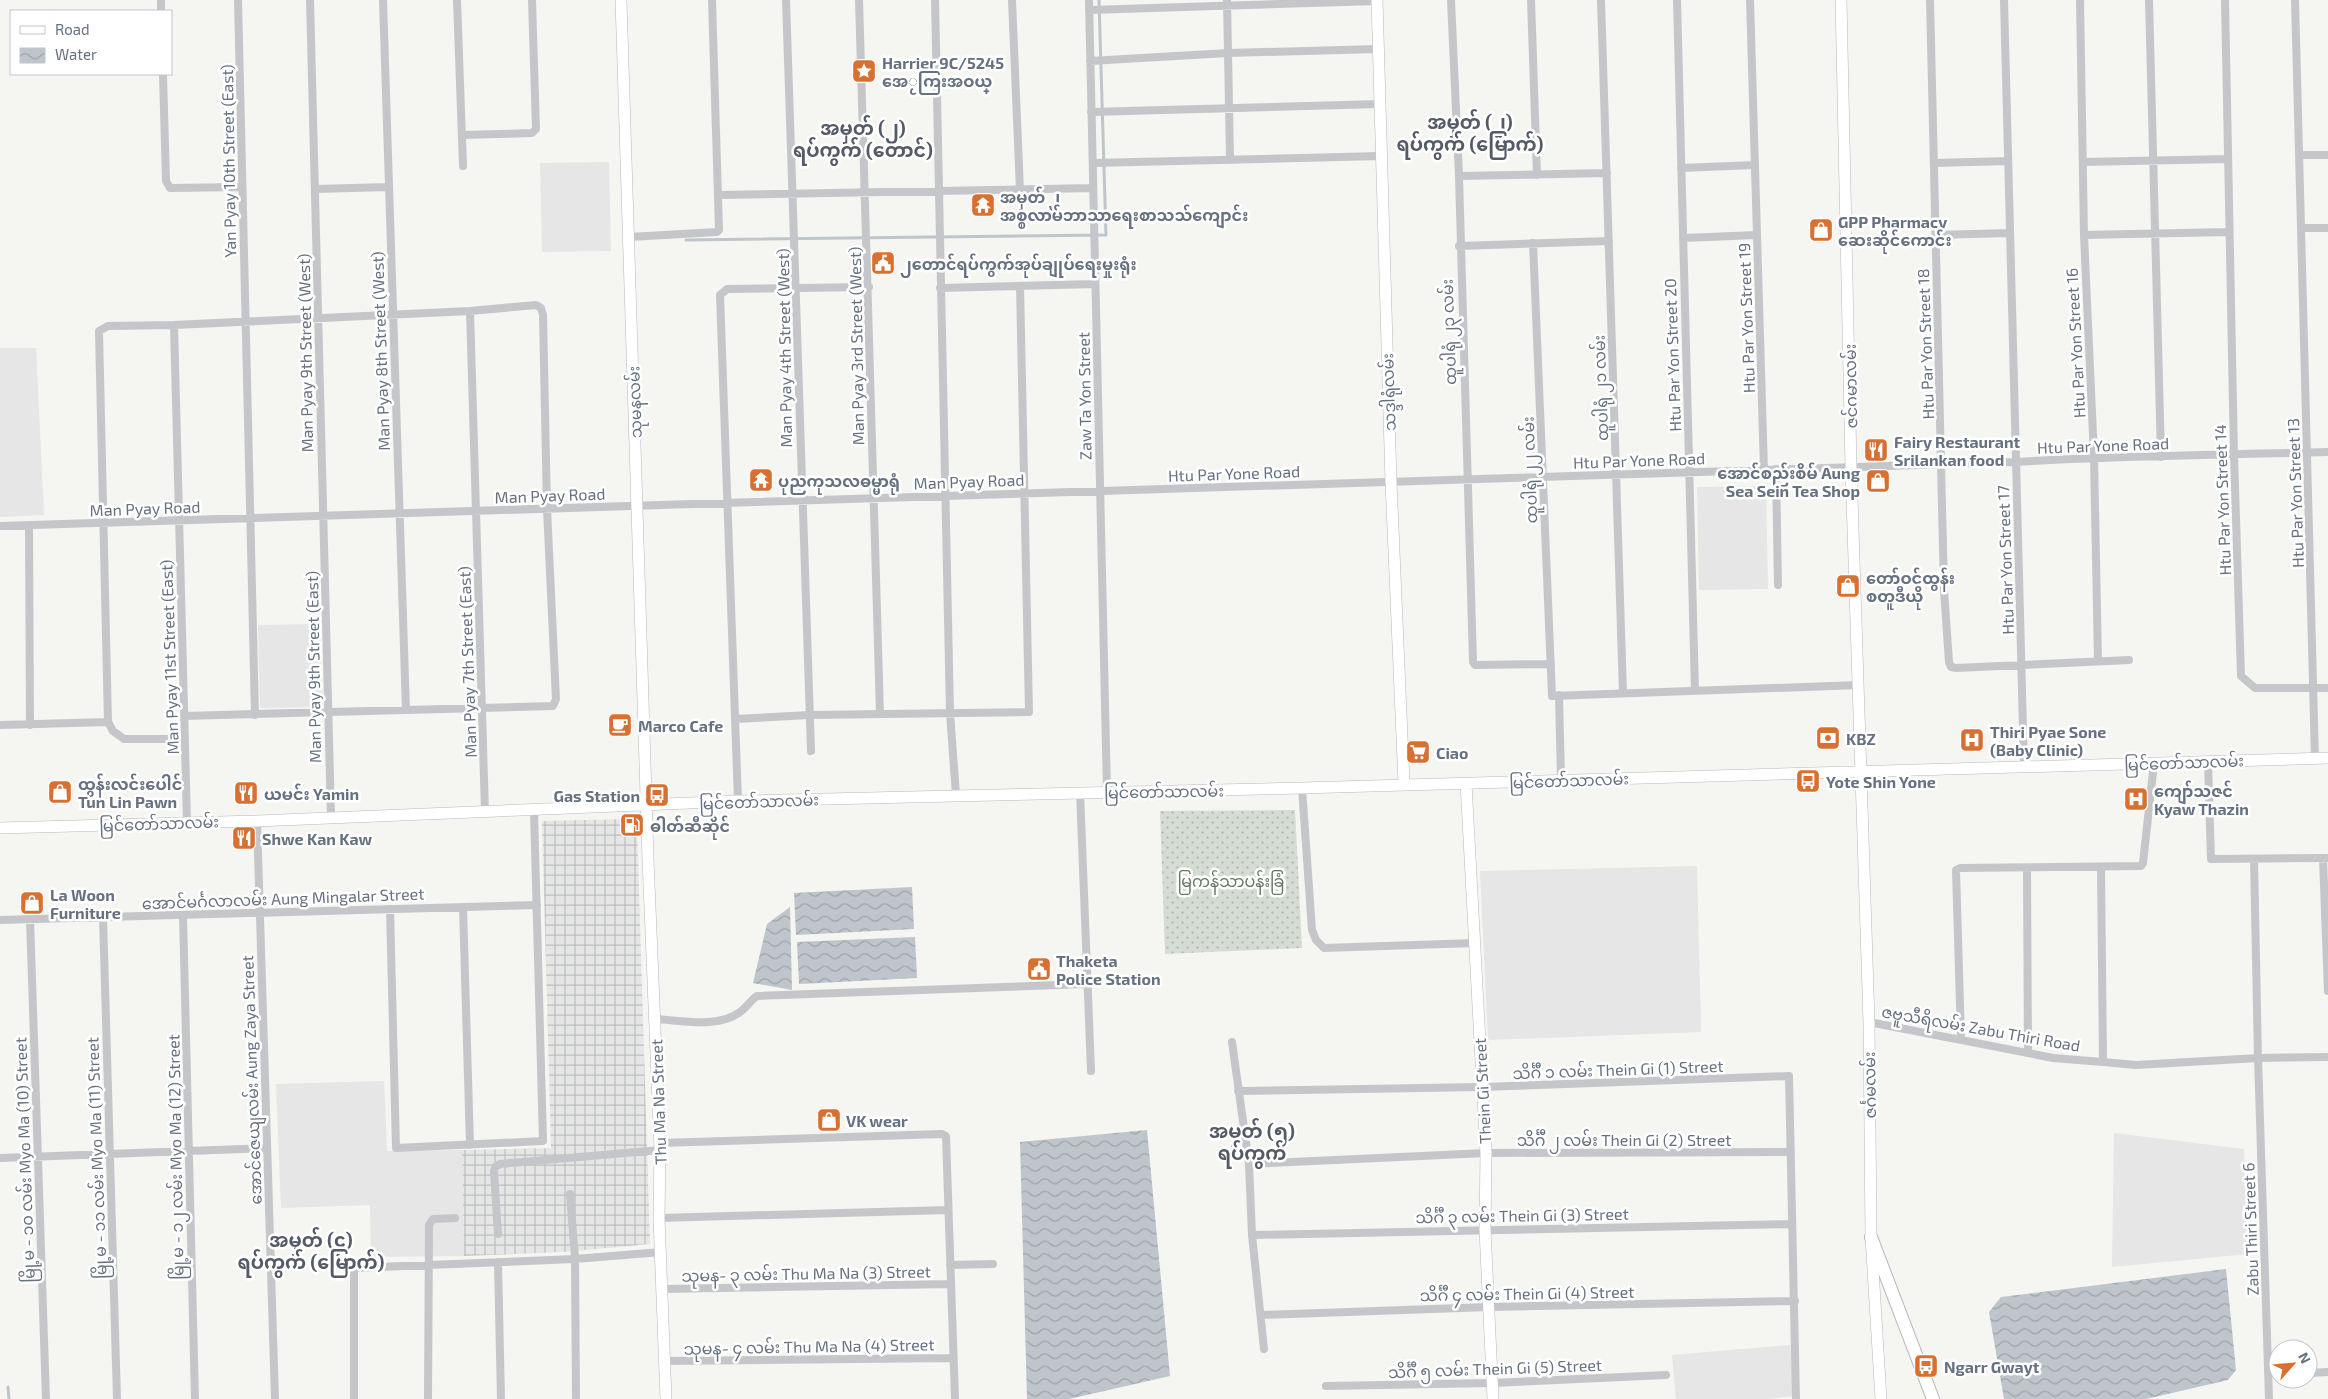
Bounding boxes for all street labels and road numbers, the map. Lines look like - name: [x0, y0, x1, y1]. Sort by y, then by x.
- street label: Yan Pyay 10th Street (East): [217, 64, 239, 258]
- street label: Htu Par Yon Street 19: [1734, 243, 1758, 393]
- street label: Man Pyay 3rd Street (West): [845, 247, 867, 445]
- street label: Man Pyay 4th Street (West): [773, 248, 795, 448]
- street label: Man Pyay 8th Street (West): [367, 251, 393, 451]
- street label: Man Pyay 9th Street (West): [294, 253, 316, 453]
- street label: Htu Par Yon Street 16: [2062, 267, 2088, 419]
- street label: Htu Par Yon Street 18: [1913, 268, 1937, 420]
- street label: ထူပါရုံ ၂၃ လမ်း: [1436, 278, 1465, 385]
- street label: Htu Par Yon Street 20: [1660, 278, 1684, 432]
- street label: Zaw Ta Yon Street: [1073, 332, 1095, 460]
- street label: ထူပါရုံ ၂၁ လမ်း: [1588, 334, 1617, 441]
- street label: ဇင်ဂမာလမ်း: [1839, 344, 1860, 428]
- street label: သဒ္ဒါရုံလမ်း: [1376, 353, 1405, 431]
- street label: သုမနလမ်း: [622, 365, 651, 439]
- street label: ထူပါရုံ ၂၂ လမ်း: [1517, 416, 1546, 524]
- street label: Htu Par Yon Street 13: [2283, 418, 2307, 568]
- street label: Htu Par Yon Street 14: [2210, 424, 2234, 576]
- street label: Htu Par Yone Road: [2037, 433, 2169, 457]
- street label: Htu Par Yone Road: [1573, 448, 1705, 472]
- street label: Htu Par Yone Road: [1168, 461, 1300, 485]
- street label: Man Pyay Road: [913, 470, 1025, 492]
- street label: Man Pyay Road: [494, 484, 606, 506]
- street label: Htu Par Yon Street 17: [1993, 485, 2017, 635]
- street label: Man Pyay Road: [89, 497, 201, 519]
- street label: Man Pyay 11st Street (East): [156, 559, 182, 755]
- street label: Man Pyay 7th Street (East): [454, 566, 480, 758]
- street label: Man Pyay 9th Street (East): [302, 571, 324, 763]
- street label: မြင်တော်သာလမ်း: [2124, 749, 2244, 779]
- street label: မြင်တော်သာလမ်း: [1509, 767, 1629, 797]
- street label: မြင်တော်သာလမ်း: [1104, 779, 1224, 807]
- street label: မြင်တော်သာလမ်း: [699, 788, 819, 818]
- street label: မြင်တော်သာလမ်း: [99, 810, 219, 840]
- street label: အောင်မင်္ဂလာလမ်း Aung Mingalar Street: [141, 883, 425, 912]
- street label: အောင်ဇေယျလမ်း Aung Zaya Street: [236, 955, 270, 1205]
- street label: ဇဗူသီရိလမ်း Zabu Thiri Road: [1879, 1000, 2082, 1061]
- street label: မြို့မ - ၁၂ လမ်း Myo Ma (12) Street: [162, 1034, 192, 1280]
- street label: မြို့မ - ၁၀ လမ်း Myo Ma (10) Street: [9, 1037, 43, 1283]
- street label: မြို့မ - ၁၁ လမ်း Myo Ma (11) Street: [81, 1037, 115, 1279]
- street label: Thein Gi Street: [1470, 1038, 1494, 1144]
- street label: Thu Ma Na Street: [646, 1039, 670, 1165]
- street label: ဇင်္ဂမလမ်း: [1858, 1051, 1879, 1119]
- street label: သိင်္ဂီ ၁ လမ်း Thein Gi (1) Street: [1512, 1055, 1724, 1082]
- street label: သိင်္ဂီ ၂ လမ်း Thein Gi (2) Street: [1517, 1129, 1731, 1154]
- street label: Zabu Thiri Street 6: [2238, 1162, 2262, 1296]
- street label: သိင်္ဂီ ၃ လမ်း Thein Gi (3) Street: [1415, 1203, 1629, 1231]
- street label: သုမန- ၃ လမ်း Thu Ma Na (3) Street: [681, 1260, 931, 1291]
- street label: သိင်္ဂီ ၄ လမ်း Thein Gi (4) Street: [1420, 1281, 1635, 1309]
- street label: သုမန- ၄ လမ်း Thu Ma Na (4) Street: [683, 1333, 935, 1364]
- street label: သိင်္ဂီ ၅ လမ်း Thein Gi (5) Street: [1388, 1354, 1602, 1386]

